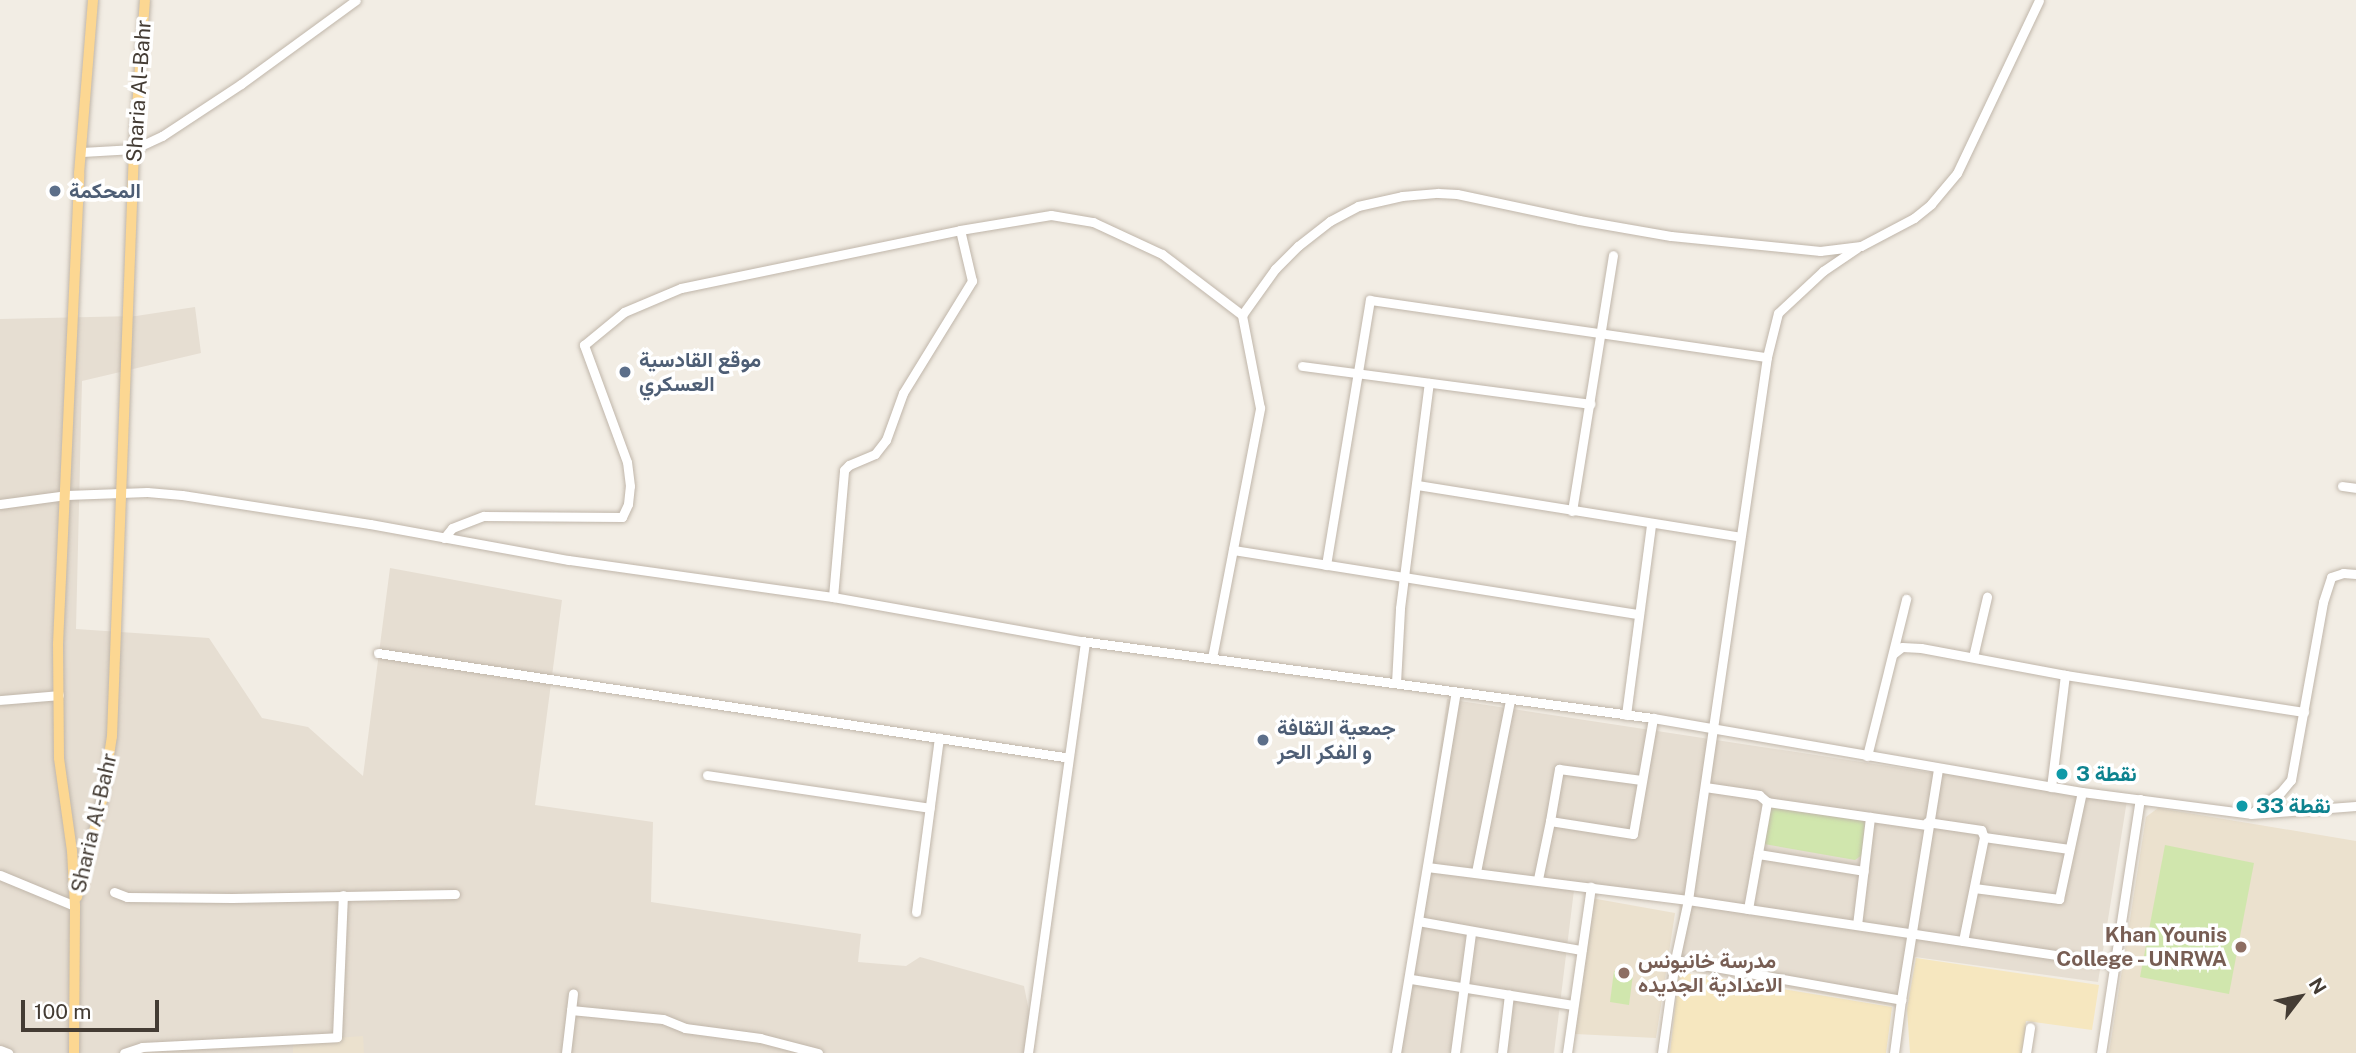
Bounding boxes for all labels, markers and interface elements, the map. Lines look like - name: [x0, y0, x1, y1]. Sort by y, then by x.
- street label: Sharia Al-Bahr: [121, 19, 157, 163]
- place label: المحكمة: [69, 178, 141, 204]
- marker: المحكمة: [47, 183, 63, 199]
- place label: موقع القادسية العسكري: [639, 347, 761, 397]
- marker: موقع القادسية العسكري: [617, 364, 633, 380]
- place label: جمعية الثقافة و الفكر الحر: [1277, 715, 1396, 765]
- marker: جمعية الثقافة و الفكر الحر: [1255, 732, 1271, 748]
- street label: Sharia Al-Bahr: [66, 751, 122, 895]
- place label: نقطة 3: [2076, 761, 2137, 787]
- marker: نقطة 3: [2054, 766, 2070, 782]
- place label: نقطة 33: [2256, 793, 2331, 819]
- marker: نقطة 33: [2234, 798, 2250, 814]
- place label: Khan Younis College - UNRWA: [2053, 922, 2227, 972]
- marker: Khan Younis College - UNRWA: [2233, 939, 2249, 955]
- place label: مدرسة خانيونس الاعدادية الجديده: [1638, 948, 1783, 998]
- north arrow: [2265, 962, 2335, 1032]
- marker: مدرسة خانيونس الاعدادية الجديده: [1616, 965, 1632, 981]
- text: N: [2305, 974, 2331, 998]
- scale bar: [24, 986, 163, 1030]
- text: 100 m: [34, 999, 91, 1024]

